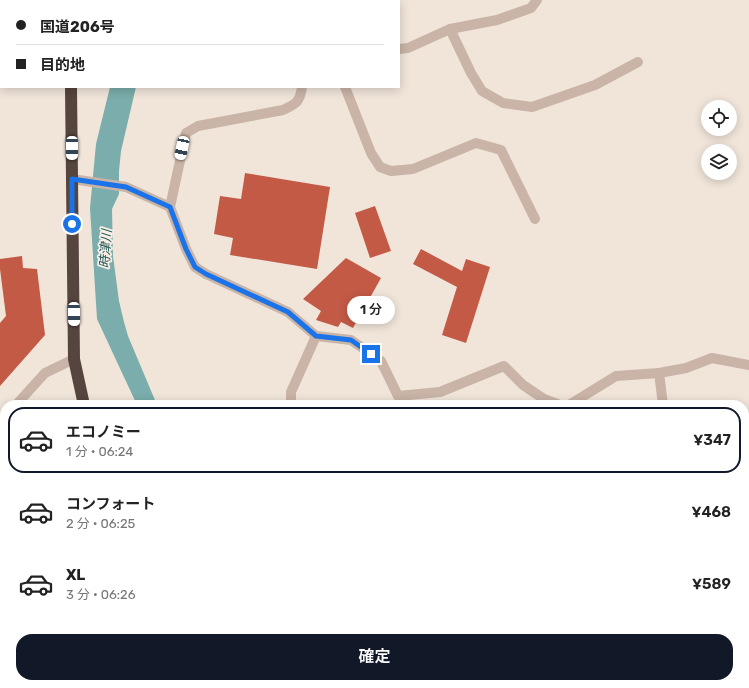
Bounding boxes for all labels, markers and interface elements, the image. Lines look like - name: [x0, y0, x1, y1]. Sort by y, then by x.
- text: 国道206号: [40, 18, 115, 36]
- text: 目的地: [40, 56, 85, 74]
- map controls: [701, 100, 737, 180]
- button: locate: [701, 100, 737, 136]
- car: [174, 135, 190, 161]
- car: [66, 136, 78, 160]
- button: layers: [701, 144, 737, 180]
- route start: [63, 215, 81, 233]
- water label: 時津川: [97, 227, 114, 269]
- callout: 1 分: [347, 296, 395, 324]
- car: [68, 302, 80, 326]
- text: 1 分: [360, 302, 382, 317]
- route end: [362, 345, 380, 363]
- icon: car: [18, 422, 54, 458]
- text: エコノミー: [66, 423, 141, 441]
- text: ¥347: [693, 431, 731, 449]
- text: 1 分 · 06:24: [66, 444, 133, 459]
- icon: car: [18, 494, 54, 530]
- text: コンフォート: [66, 495, 156, 513]
- text: ¥468: [691, 503, 731, 521]
- text: 2 分 · 06:25: [66, 516, 135, 531]
- icon: car: [18, 566, 54, 602]
- text: XL: [66, 566, 85, 584]
- text: ¥589: [692, 575, 731, 593]
- text: 3 分 · 06:26: [66, 587, 136, 602]
- button: 確定: [16, 634, 733, 680]

